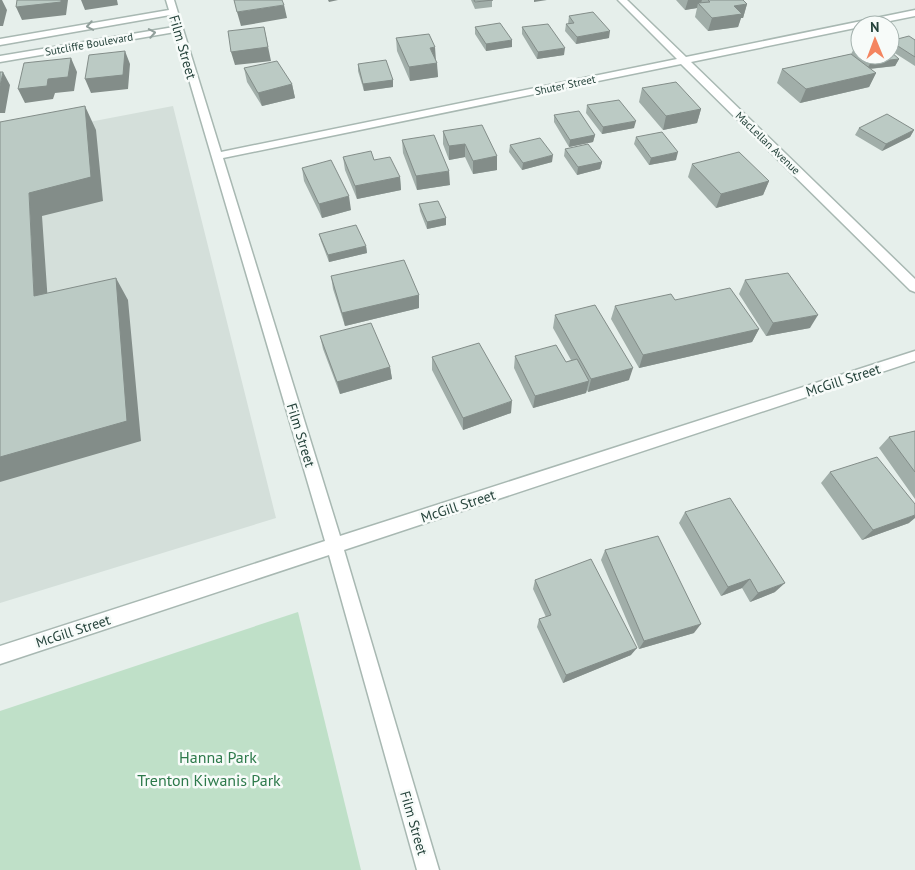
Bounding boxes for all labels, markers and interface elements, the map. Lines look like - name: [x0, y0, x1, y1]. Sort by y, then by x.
- street label: Film Street: [165, 13, 201, 81]
- north arrow: [850, 15, 900, 65]
- text: N: [870, 18, 880, 36]
- one-way arrow: [86, 21, 95, 31]
- street label: Sutcliffe Boulevard: [44, 29, 134, 59]
- one-way arrow: [147, 29, 156, 39]
- street label: Shuter Street: [533, 72, 597, 98]
- street label: MacLellan Avenue: [733, 109, 804, 178]
- street label: McGill Street: [803, 359, 883, 401]
- street label: Film Street: [283, 401, 319, 469]
- street label: McGill Street: [418, 485, 498, 527]
- street label: McGill Street: [33, 610, 113, 652]
- park label: Hanna Park: [179, 747, 257, 767]
- park label: Trenton Kiwanis Park: [137, 770, 281, 790]
- street label: Film Street: [396, 789, 432, 857]

